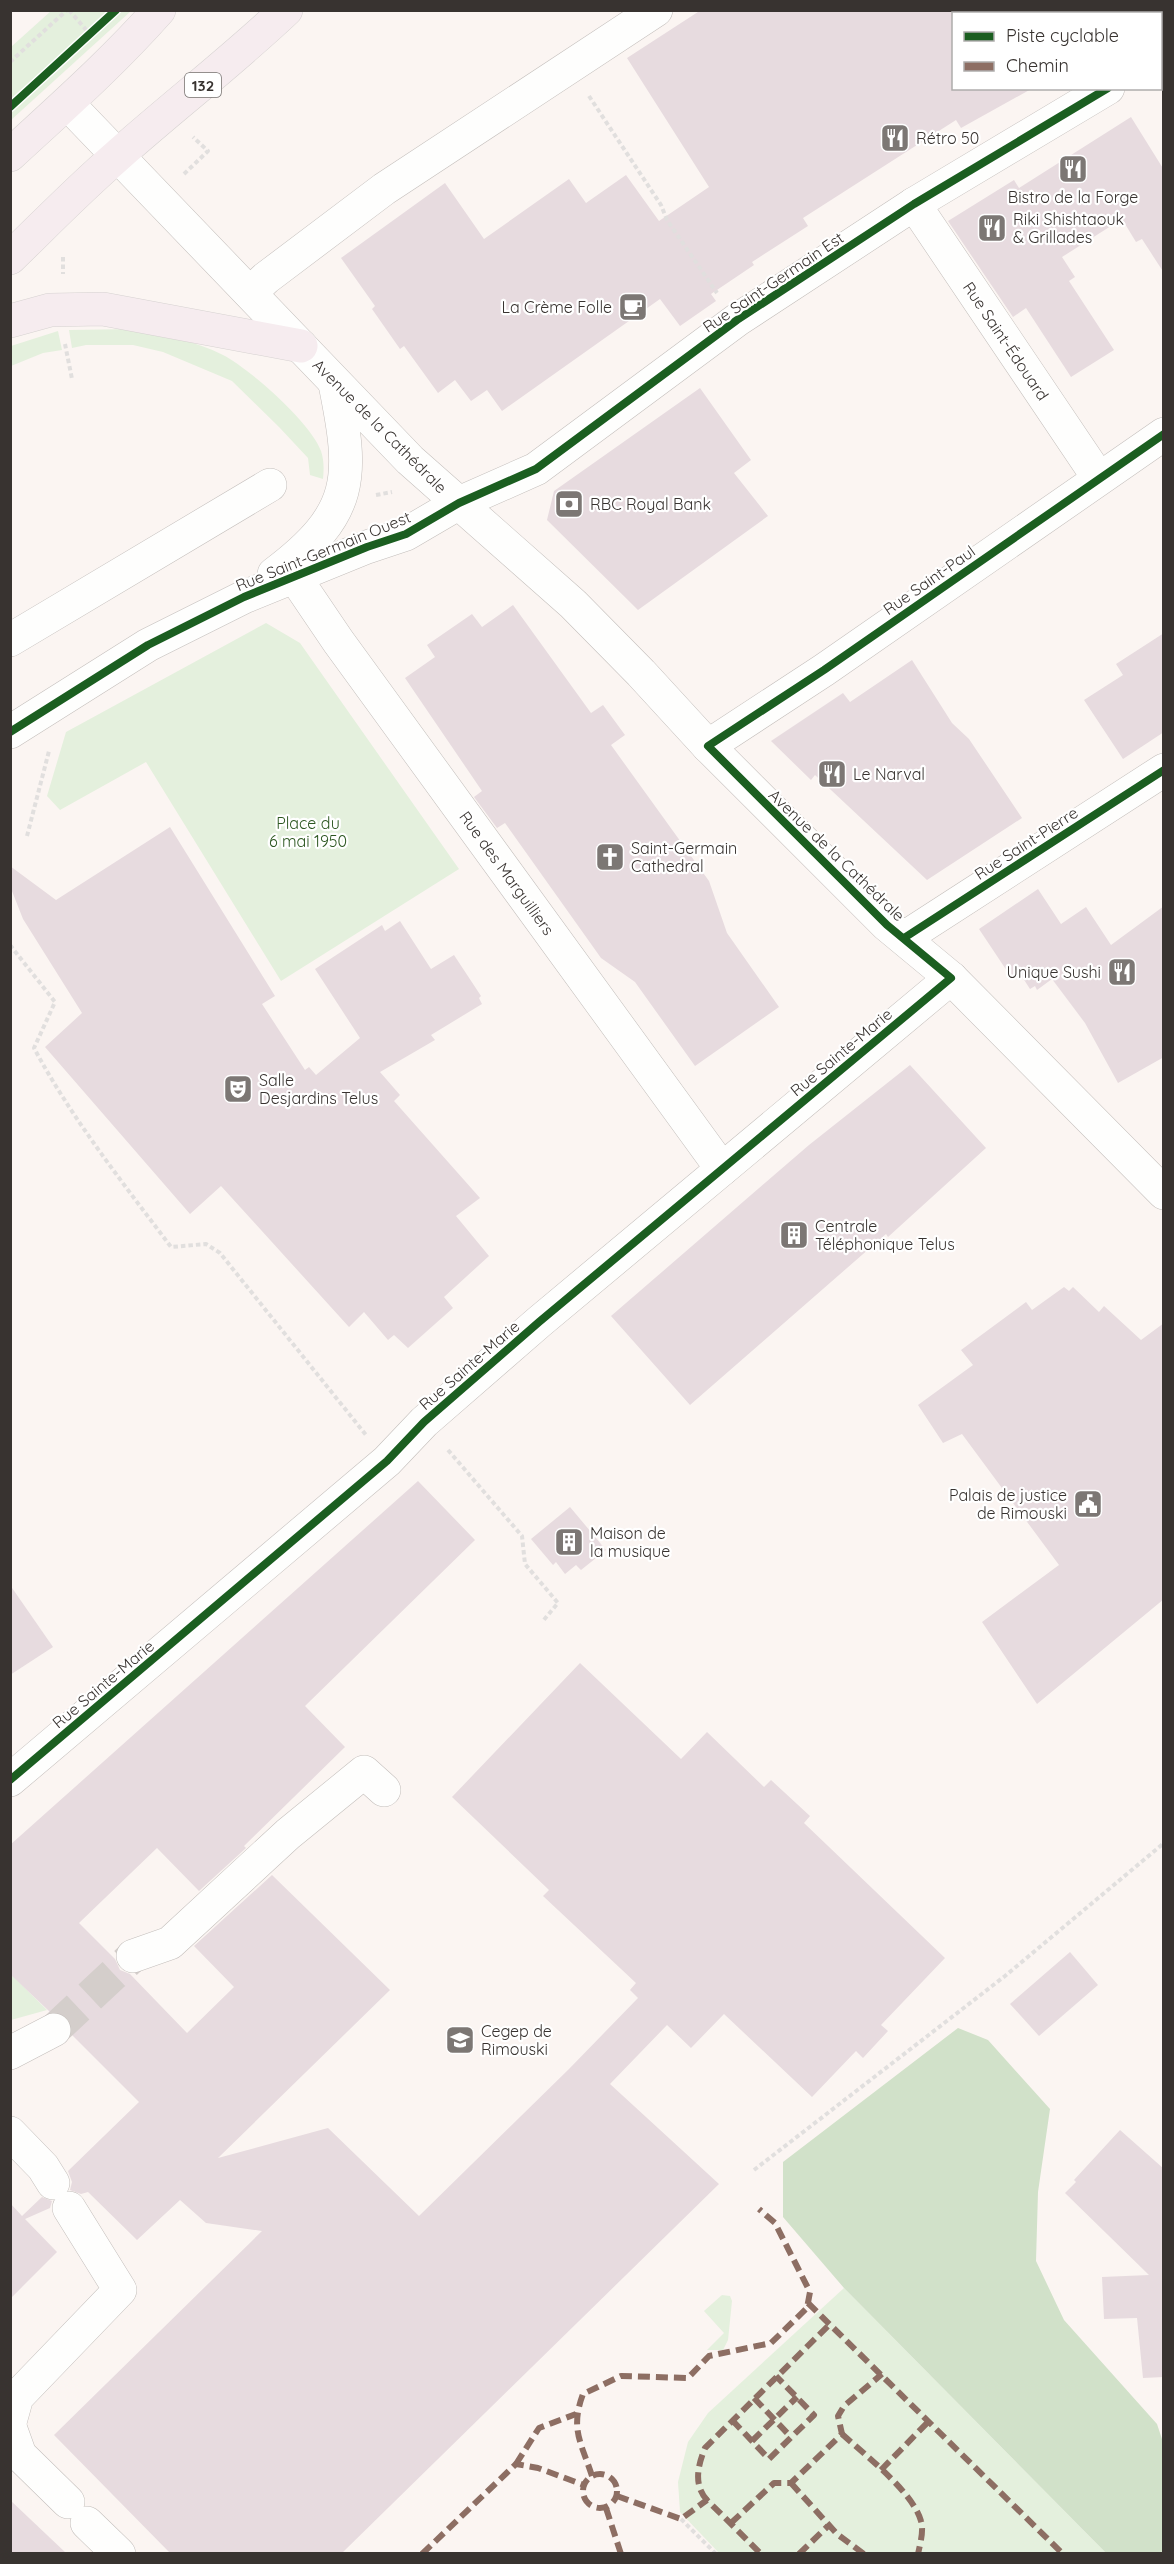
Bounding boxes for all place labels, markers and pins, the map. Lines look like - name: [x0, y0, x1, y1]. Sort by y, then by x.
- restaurant icon: Rétro 50: [879, 122, 911, 154]
- place label: Rétro 50: [916, 128, 979, 148]
- restaurant icon: Bistro de la Forge: [1057, 153, 1089, 185]
- place label: Bistro de la Forge: [1008, 187, 1138, 207]
- place label: Riki Shishtaouk & Grillades: [1013, 209, 1124, 247]
- restaurant icon: Riki Shishtaouk & Grillades: [976, 212, 1008, 244]
- cafe icon: La Crème Folle: [617, 291, 649, 323]
- place label: La Crème Folle: [501, 297, 612, 317]
- bank icon: RBC Royal Bank: [553, 488, 585, 520]
- place label: RBC Royal Bank: [590, 494, 711, 514]
- restaurant icon: Le Narval: [816, 758, 848, 790]
- place label: Le Narval: [853, 764, 925, 784]
- place label: Saint-Germain Cathedral: [631, 838, 737, 876]
- church icon: Saint-Germain Cathedral: [594, 841, 626, 873]
- restaurant icon: Unique Sushi: [1106, 956, 1138, 988]
- place label: Unique Sushi: [1007, 962, 1101, 982]
- place label: Salle Desjardins Telus: [259, 1070, 378, 1108]
- theatre icon: Salle Desjardins Telus: [222, 1073, 254, 1105]
- place label: Centrale Téléphonique Telus: [815, 1216, 955, 1254]
- building icon: Centrale Téléphonique Telus: [778, 1219, 810, 1251]
- place label: Palais de justice de Rimouski: [949, 1485, 1067, 1523]
- public building icon: Palais de justice de Rimouski: [1072, 1488, 1104, 1520]
- place label: Maison de la musique: [590, 1523, 670, 1561]
- building icon: Maison de la musique: [553, 1526, 585, 1558]
- place label: Cegep de Rimouski: [481, 2021, 552, 2059]
- school or university icon: Cegep de Rimouski: [444, 2024, 476, 2056]

